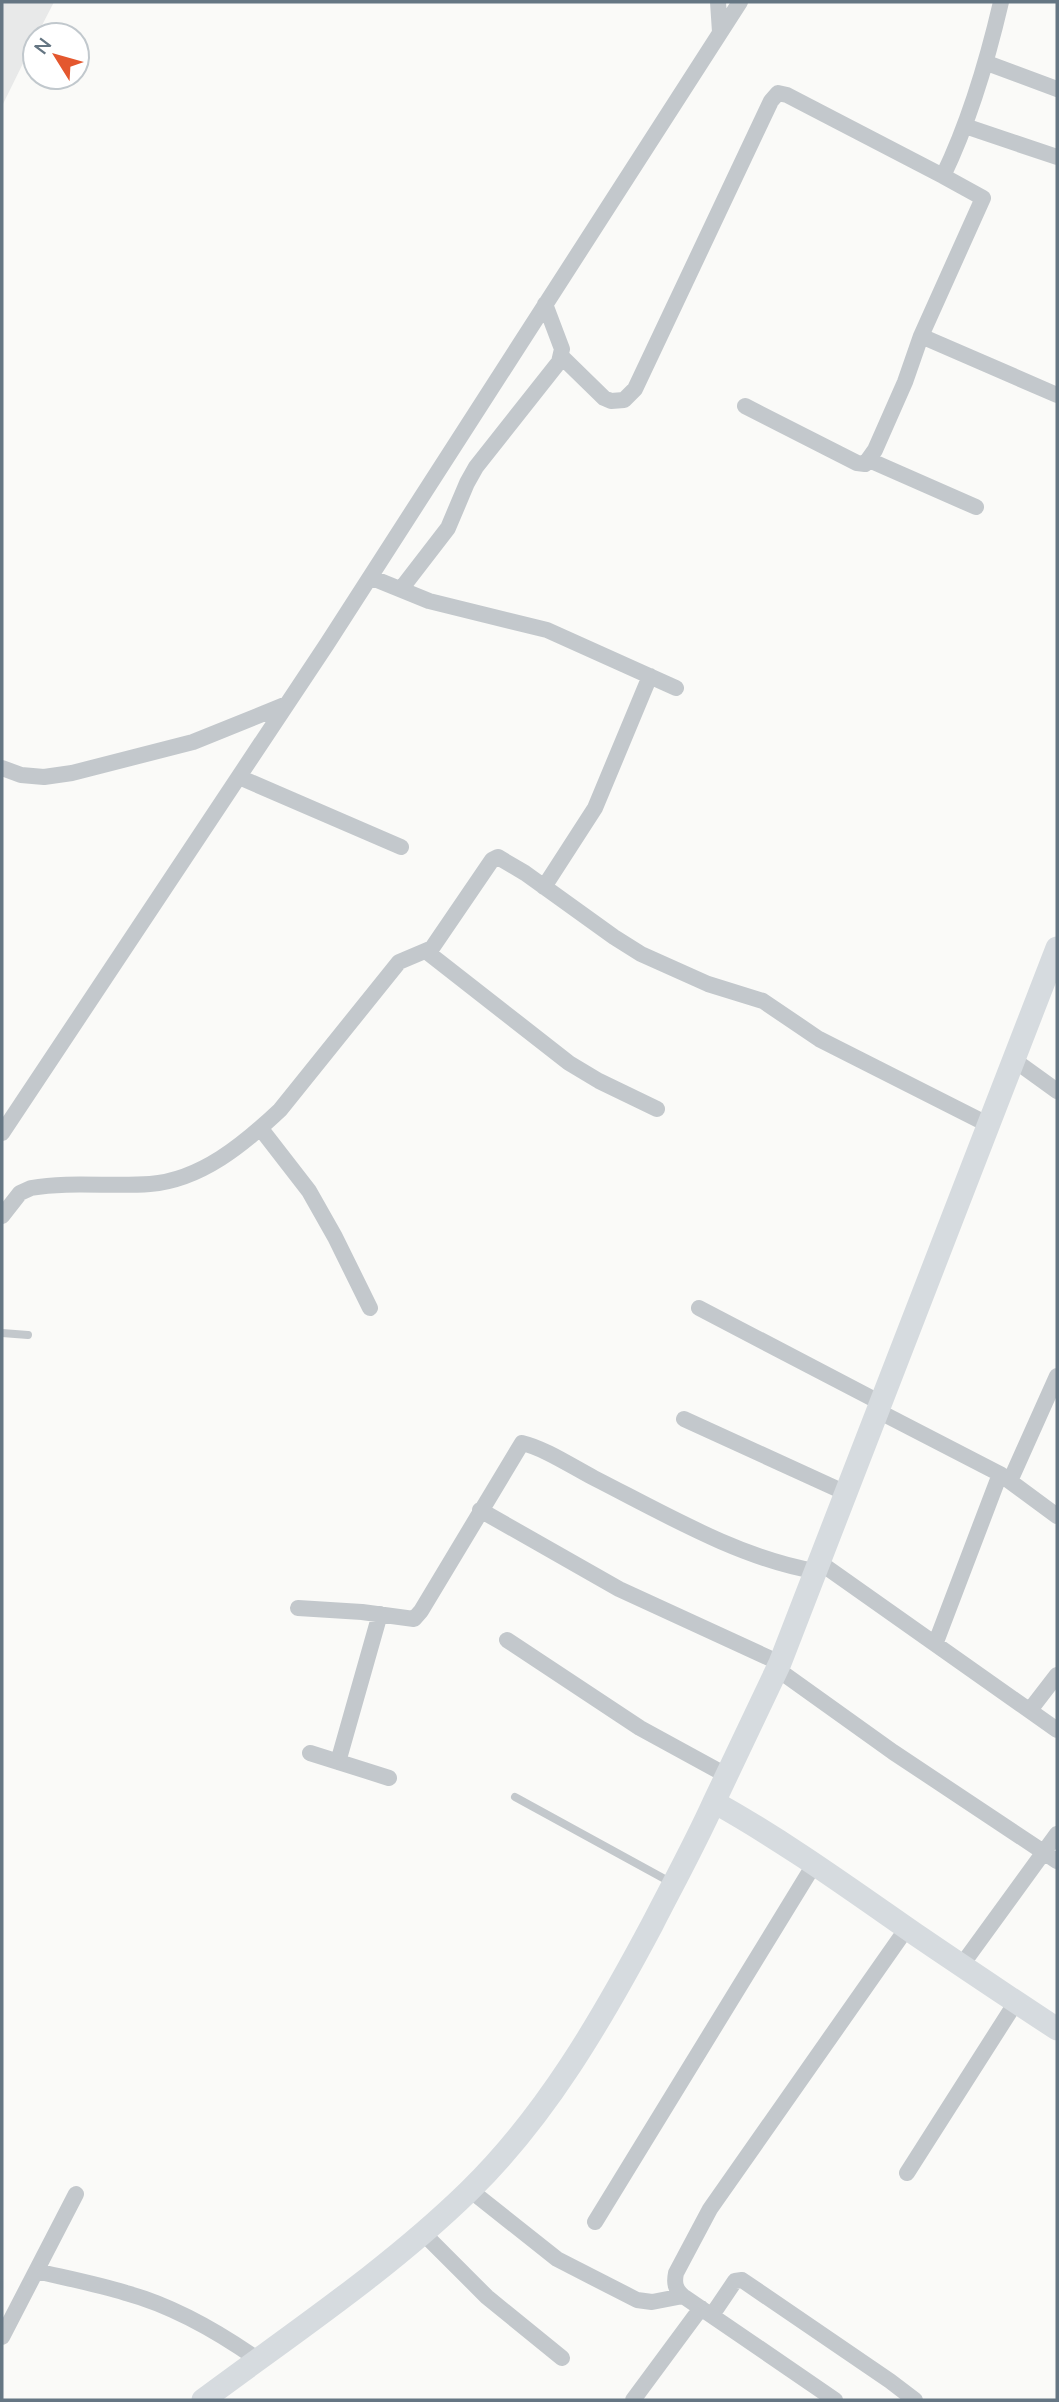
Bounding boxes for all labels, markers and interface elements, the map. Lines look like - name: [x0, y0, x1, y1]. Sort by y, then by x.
- north arrow: [21, 21, 91, 91]
- text: N: [29, 33, 56, 59]

